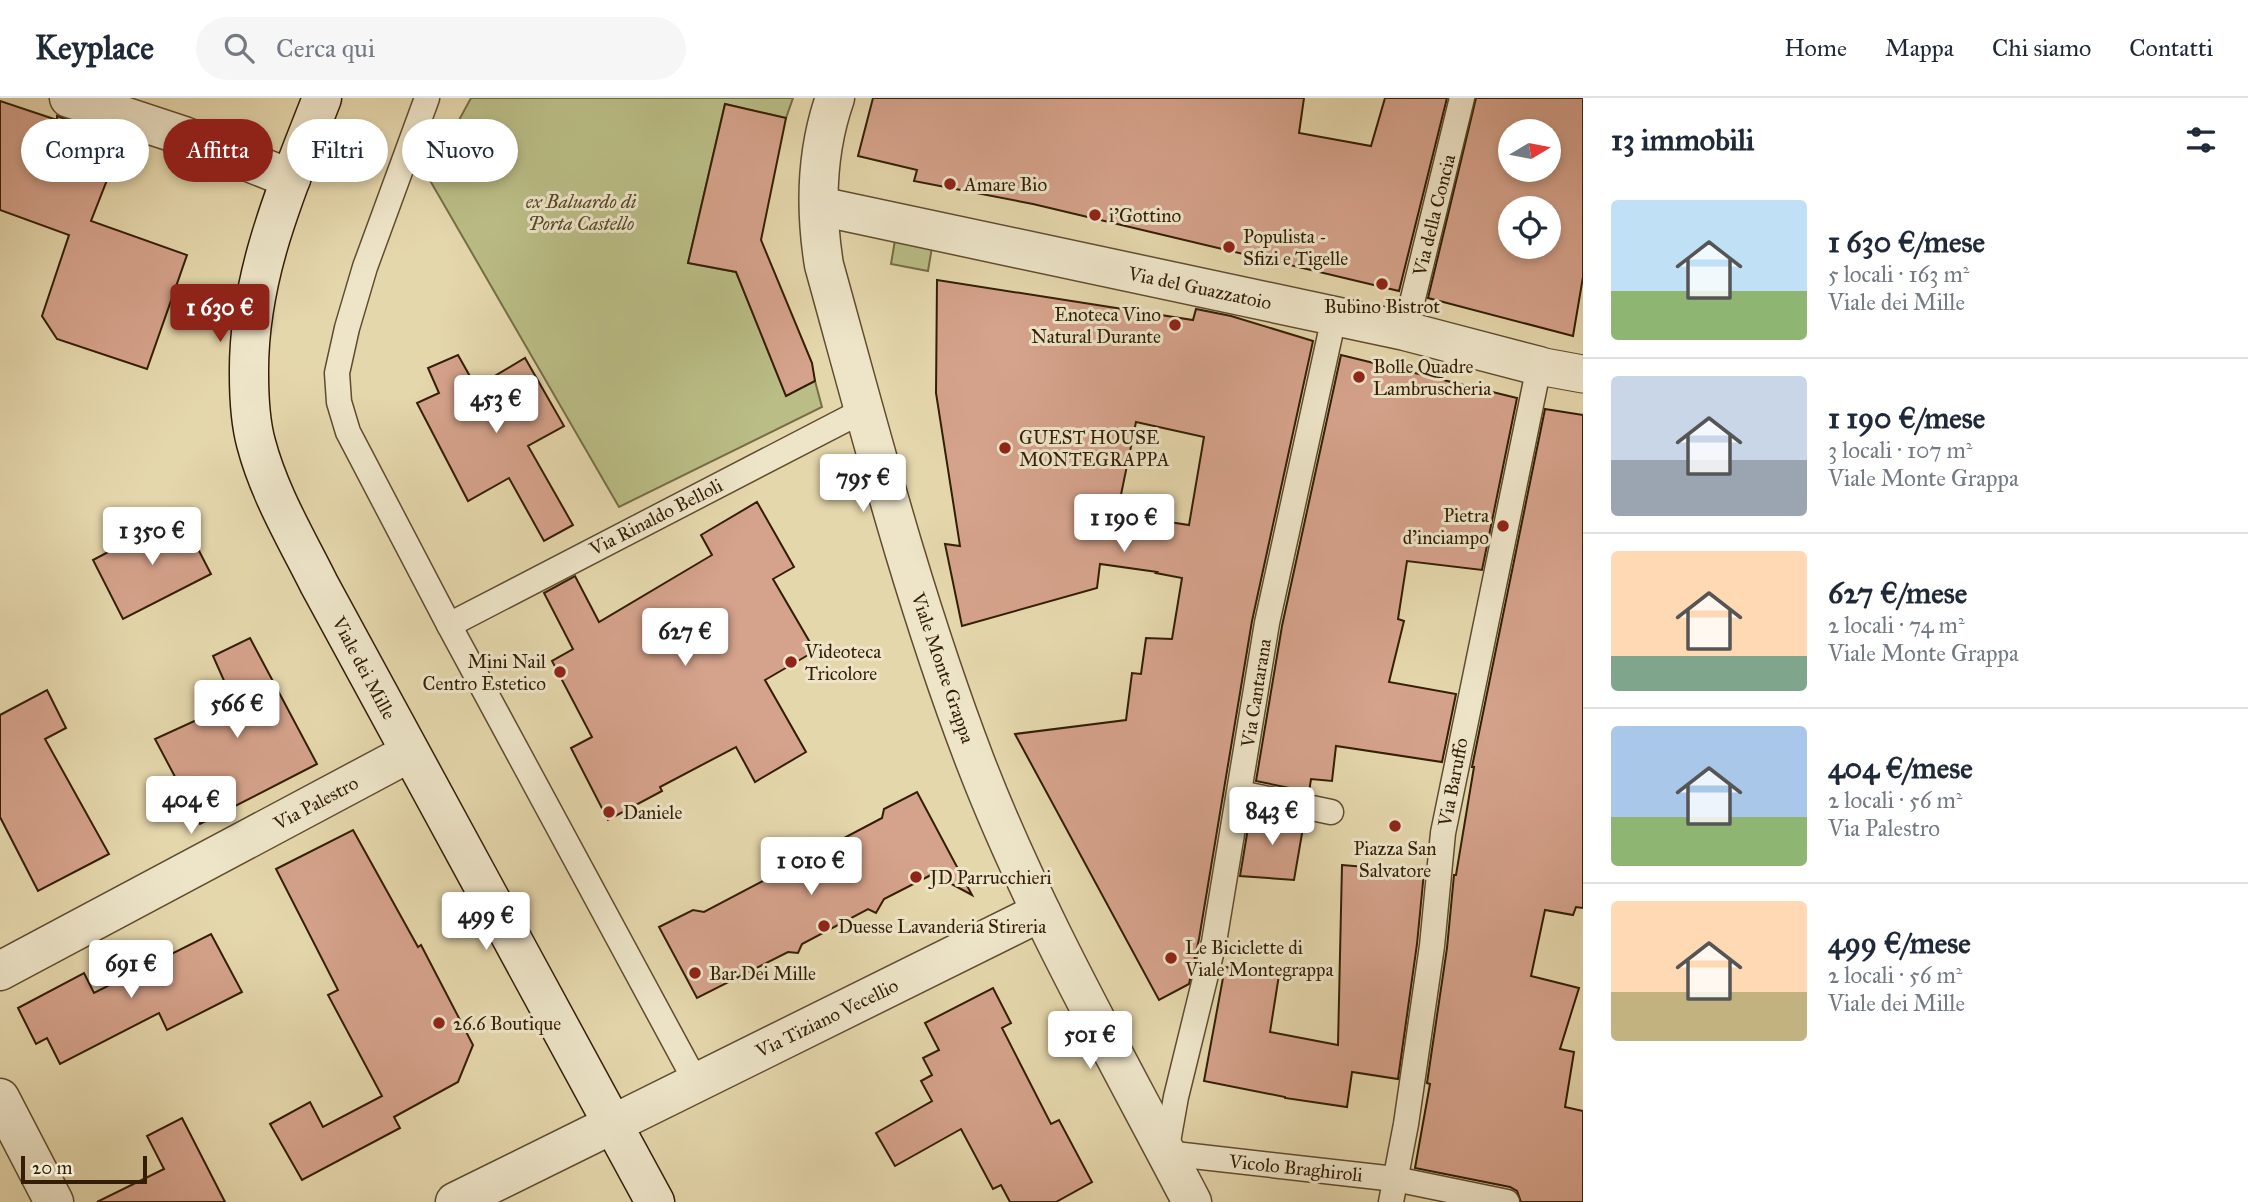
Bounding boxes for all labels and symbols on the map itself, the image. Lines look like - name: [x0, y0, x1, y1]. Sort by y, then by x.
- north arrow: [1498, 119, 1561, 182]
- street label: Via della Concia: [1408, 151, 1460, 279]
- place label: Amare Bio: [963, 173, 1047, 196]
- marker: Amare Bio: [942, 176, 958, 192]
- park label: ex Baluardo di Porta Castello: [526, 190, 637, 235]
- place label: i'Gottino: [1109, 204, 1182, 227]
- marker: i'Gottino: [1087, 207, 1103, 223]
- place label: Populista - Sfizi e Tigelle: [1243, 225, 1348, 271]
- marker: Populista - Sfizi e Tigelle: [1221, 239, 1237, 255]
- street label: Via del Guazzatoio: [1125, 261, 1274, 314]
- marker: Bubino Bistrot: [1374, 276, 1390, 292]
- pin: 1 630 €: [155, 285, 285, 344]
- place label: Bubino Bistrot: [1324, 295, 1440, 318]
- place label: Enoteca Vino Natural Durante: [1031, 303, 1161, 348]
- marker: Enoteca Vino Natural Durante: [1167, 317, 1183, 333]
- place label: Bolle Quadre Lambruscheria: [1373, 355, 1492, 400]
- marker: Bolle Quadre Lambruscheria: [1351, 369, 1367, 385]
- pin: 453 €: [447, 376, 545, 435]
- place label: GUEST HOUSE MONTEGRAPPA: [1019, 426, 1170, 471]
- marker: GUEST HOUSE MONTEGRAPPA: [997, 440, 1013, 456]
- pin: 795 €: [814, 454, 912, 514]
- street label: Via Rinaldo Belloli: [585, 473, 727, 561]
- pin: 1 190 €: [1059, 494, 1189, 554]
- place label: Pietra d'inciampo: [1403, 504, 1490, 549]
- pin: 1 350 €: [87, 508, 217, 567]
- marker: Pietra d'inciampo: [1495, 518, 1511, 534]
- street label: Viale Monte Grappa: [906, 589, 980, 747]
- pin: 627 €: [636, 608, 734, 668]
- street label: Viale dei Mille: [327, 612, 401, 723]
- street label: Via Cantarana: [1236, 636, 1276, 750]
- place label: Videoteca Tricolore: [804, 640, 882, 685]
- place label: Mini Nail Centro Estetico: [423, 650, 547, 695]
- marker: Videoteca Tricolore: [783, 654, 799, 670]
- marker: Mini Nail Centro Estetico: [552, 664, 568, 680]
- pin: 566 €: [188, 680, 286, 740]
- street label: Via Baruffo: [1433, 736, 1473, 829]
- street label: Via Palestro: [269, 771, 362, 835]
- pin: 404 €: [142, 776, 240, 836]
- pin: 843 €: [1223, 788, 1321, 847]
- place label: Daniele: [623, 801, 682, 824]
- marker: Daniele: [601, 804, 617, 820]
- marker: Piazza San Salvatore: [1387, 818, 1403, 834]
- place label: Piazza San Salvatore: [1353, 837, 1437, 882]
- pin: 1 010 €: [746, 838, 876, 897]
- place label: JD Parrucchieri: [928, 866, 1052, 890]
- marker: JD Parrucchieri: [908, 869, 924, 885]
- pin: 499 €: [437, 892, 535, 952]
- place label: Duesse Lavanderia Stireria: [838, 915, 1047, 938]
- marker: Duesse Lavanderia Stireria: [816, 918, 832, 934]
- place label: Le Biciclette di Viale Montegrappa: [1184, 936, 1334, 982]
- pin: 691 €: [82, 940, 180, 1000]
- marker: Le Biciclette di Viale Montegrappa: [1163, 950, 1179, 966]
- place label: Bar Dei Mille: [709, 962, 816, 985]
- marker: Bar Dei Mille: [687, 965, 703, 981]
- street label: Via Tiziano Vecellio: [751, 973, 902, 1063]
- place label: 26.6 Boutique: [453, 1012, 561, 1036]
- pin: 501 €: [1041, 1012, 1139, 1071]
- marker: 26.6 Boutique: [431, 1015, 447, 1031]
- street label: Vicolo Braghiroli: [1227, 1149, 1364, 1187]
- scale bar: [21, 1153, 147, 1185]

